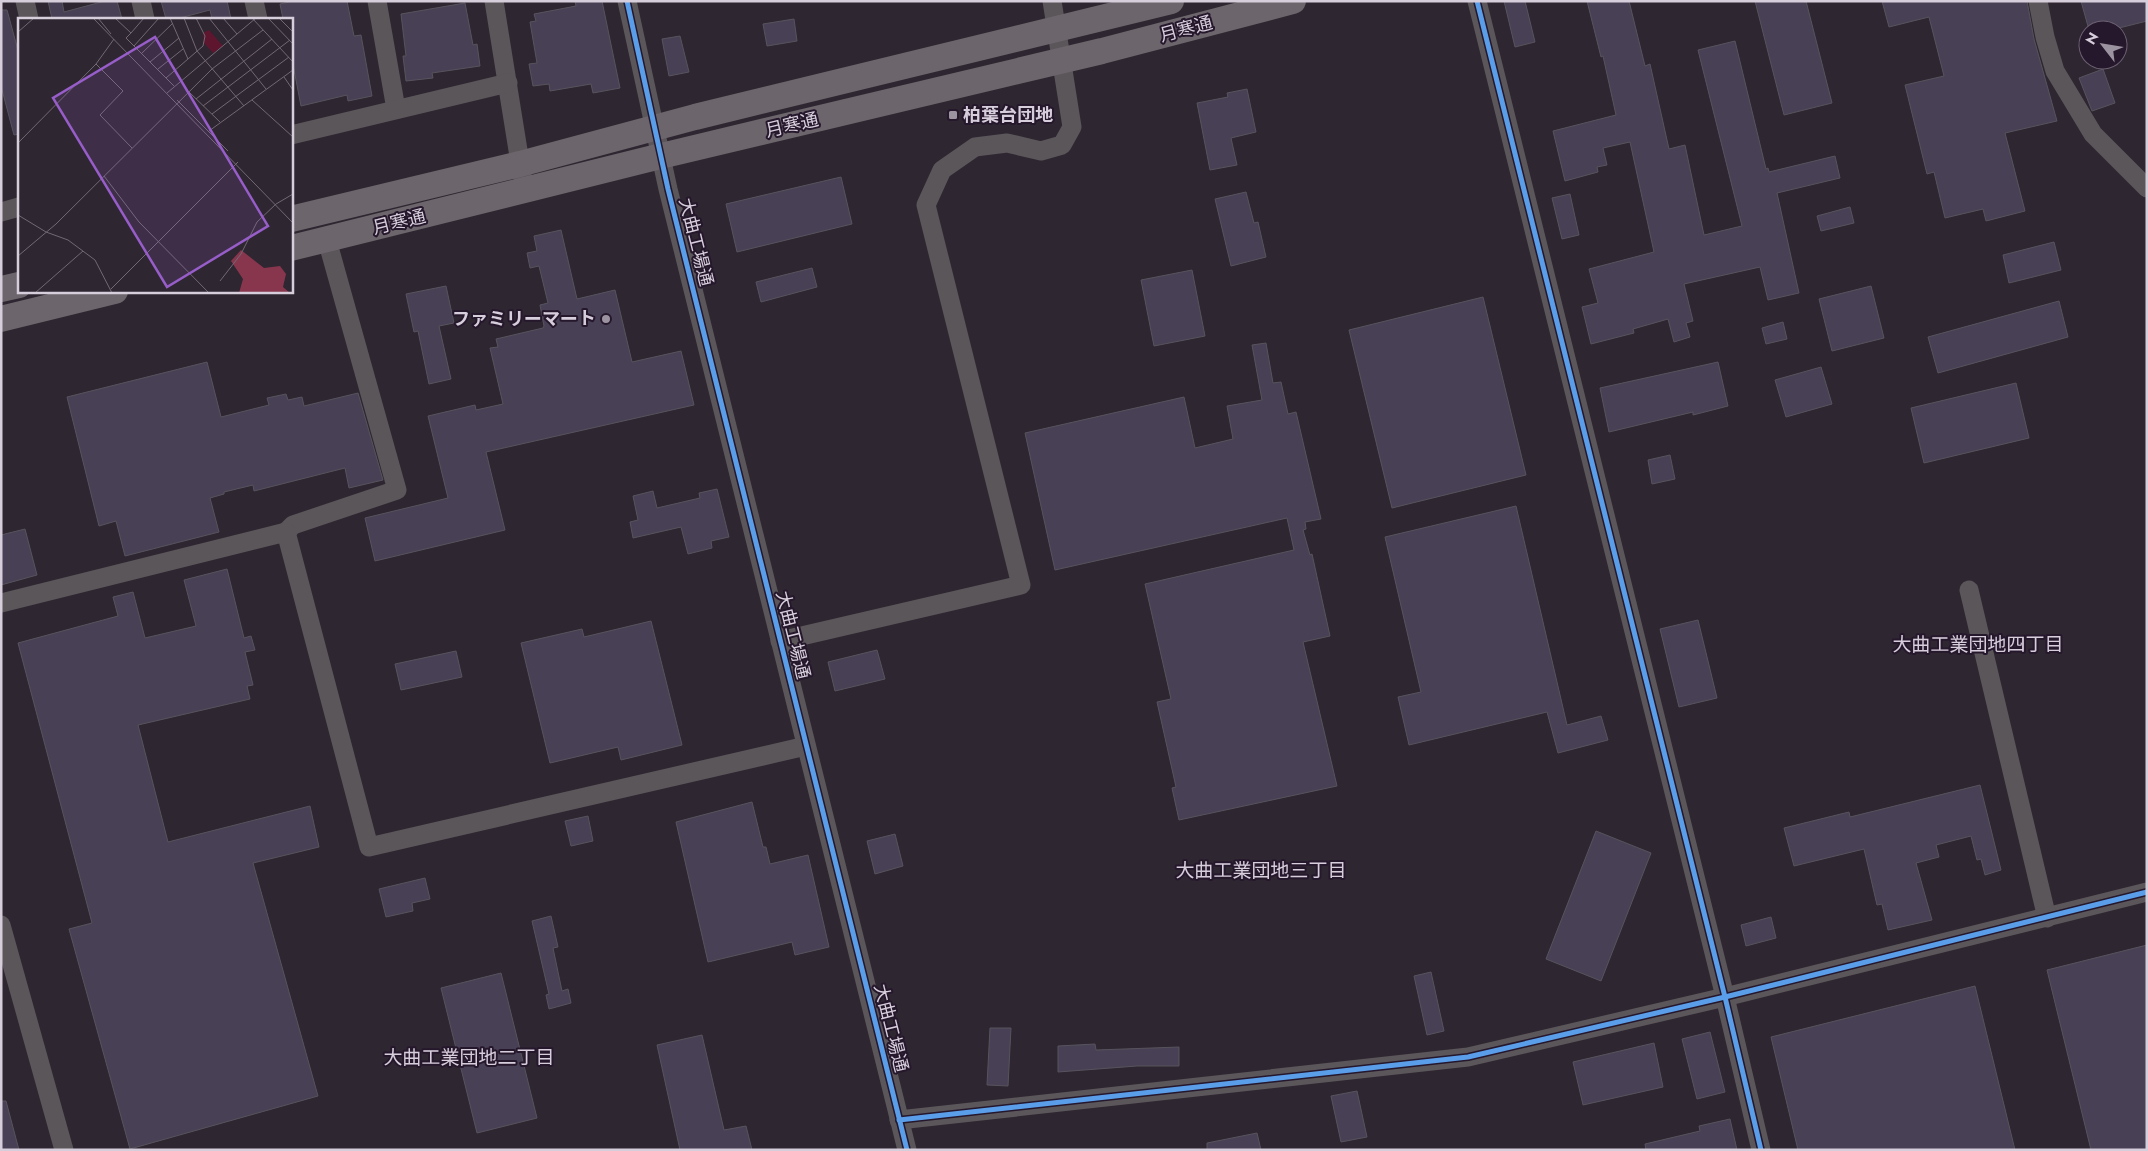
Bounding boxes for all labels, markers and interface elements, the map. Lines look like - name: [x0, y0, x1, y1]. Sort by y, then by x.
- street label: 月寒通: [1157, 9, 1215, 49]
- inset map: [18, 18, 292, 292]
- north arrow: [2078, 20, 2128, 70]
- text: N: [2080, 28, 2103, 48]
- place label: 柏葉台団地: [963, 102, 1053, 128]
- street label: 月寒通: [763, 106, 821, 144]
- marker: 柏葉台団地: [947, 109, 959, 121]
- street label: 大曲工場通: [672, 195, 720, 289]
- street label: 月寒通: [370, 203, 428, 241]
- place label: ファミリーマート: [452, 306, 596, 332]
- marker: ファミリーマート: [600, 313, 612, 325]
- street label: 大曲工場通: [769, 588, 817, 682]
- district label: 大曲工業団地四丁目: [1892, 631, 2064, 658]
- district label: 大曲工業団地三丁目: [1175, 857, 1347, 884]
- street label: 大曲工場通: [867, 981, 915, 1075]
- district label: 大曲工業団地二丁目: [383, 1044, 555, 1071]

